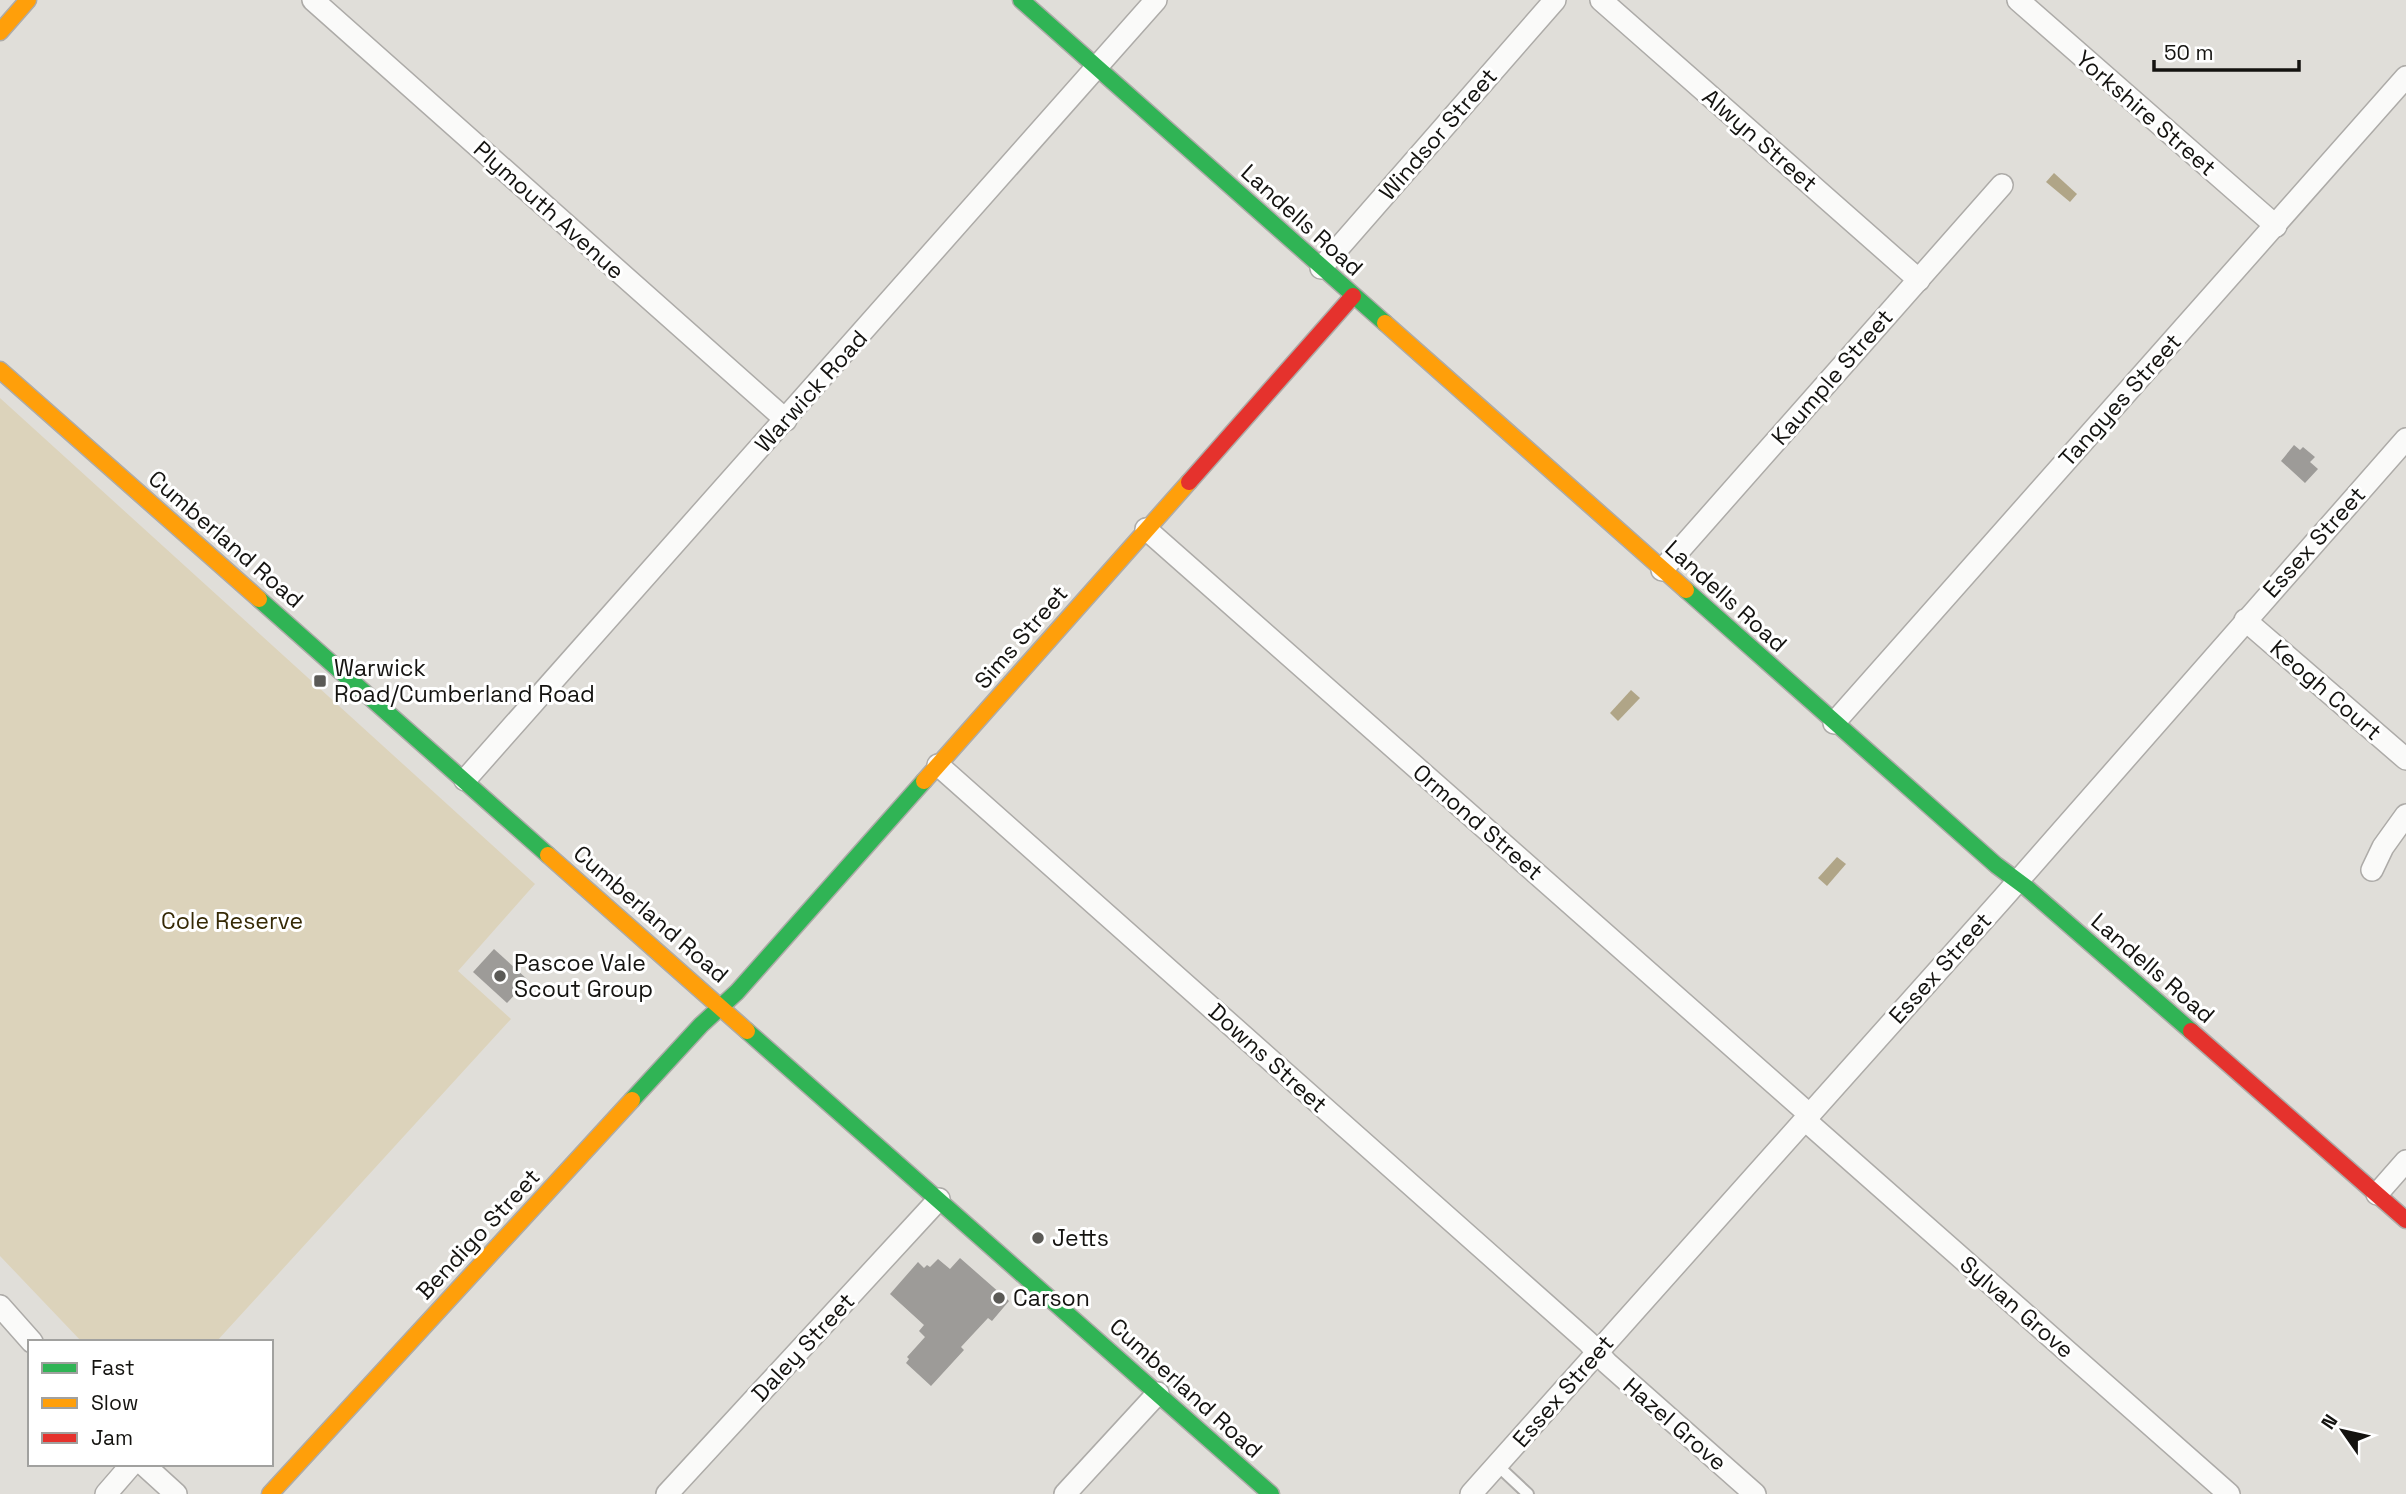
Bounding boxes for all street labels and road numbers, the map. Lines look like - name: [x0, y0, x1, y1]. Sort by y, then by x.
- street label: Yorkshire Street: [2069, 44, 2223, 182]
- street label: Windsor Street: [1372, 62, 1504, 206]
- street label: Alwyn Street: [1696, 82, 1824, 198]
- street label: Plymouth Avenue: [467, 134, 631, 286]
- street label: Landells Road: [1235, 157, 1369, 283]
- street label: Kaumple Street: [1765, 303, 1899, 451]
- street label: Warwick Road: [748, 324, 874, 458]
- street label: Tangyes Street: [2052, 327, 2188, 473]
- street label: Cumberland Road: [142, 463, 310, 615]
- street label: Essex Street: [2256, 480, 2372, 604]
- street label: Landells Road: [1659, 533, 1793, 659]
- street label: Sims Street: [968, 579, 1074, 695]
- street label: Keogh Court: [2264, 633, 2388, 747]
- street label: Ormond Street: [1407, 757, 1549, 887]
- street label: Cumberland Road: [567, 838, 735, 990]
- street label: Essex Street: [1882, 906, 1998, 1030]
- street label: Landells Road: [2085, 906, 2221, 1030]
- street label: Downs Street: [1202, 997, 1334, 1119]
- street label: Bendigo Street: [410, 1162, 546, 1306]
- street label: Sylvan Grove: [1954, 1249, 2080, 1365]
- street label: Daley Street: [745, 1286, 861, 1408]
- street label: Cumberland Road: [1103, 1311, 1269, 1465]
- street label: Essex Street: [1506, 1328, 1620, 1454]
- street label: Hazel Grove: [1617, 1371, 1733, 1477]

